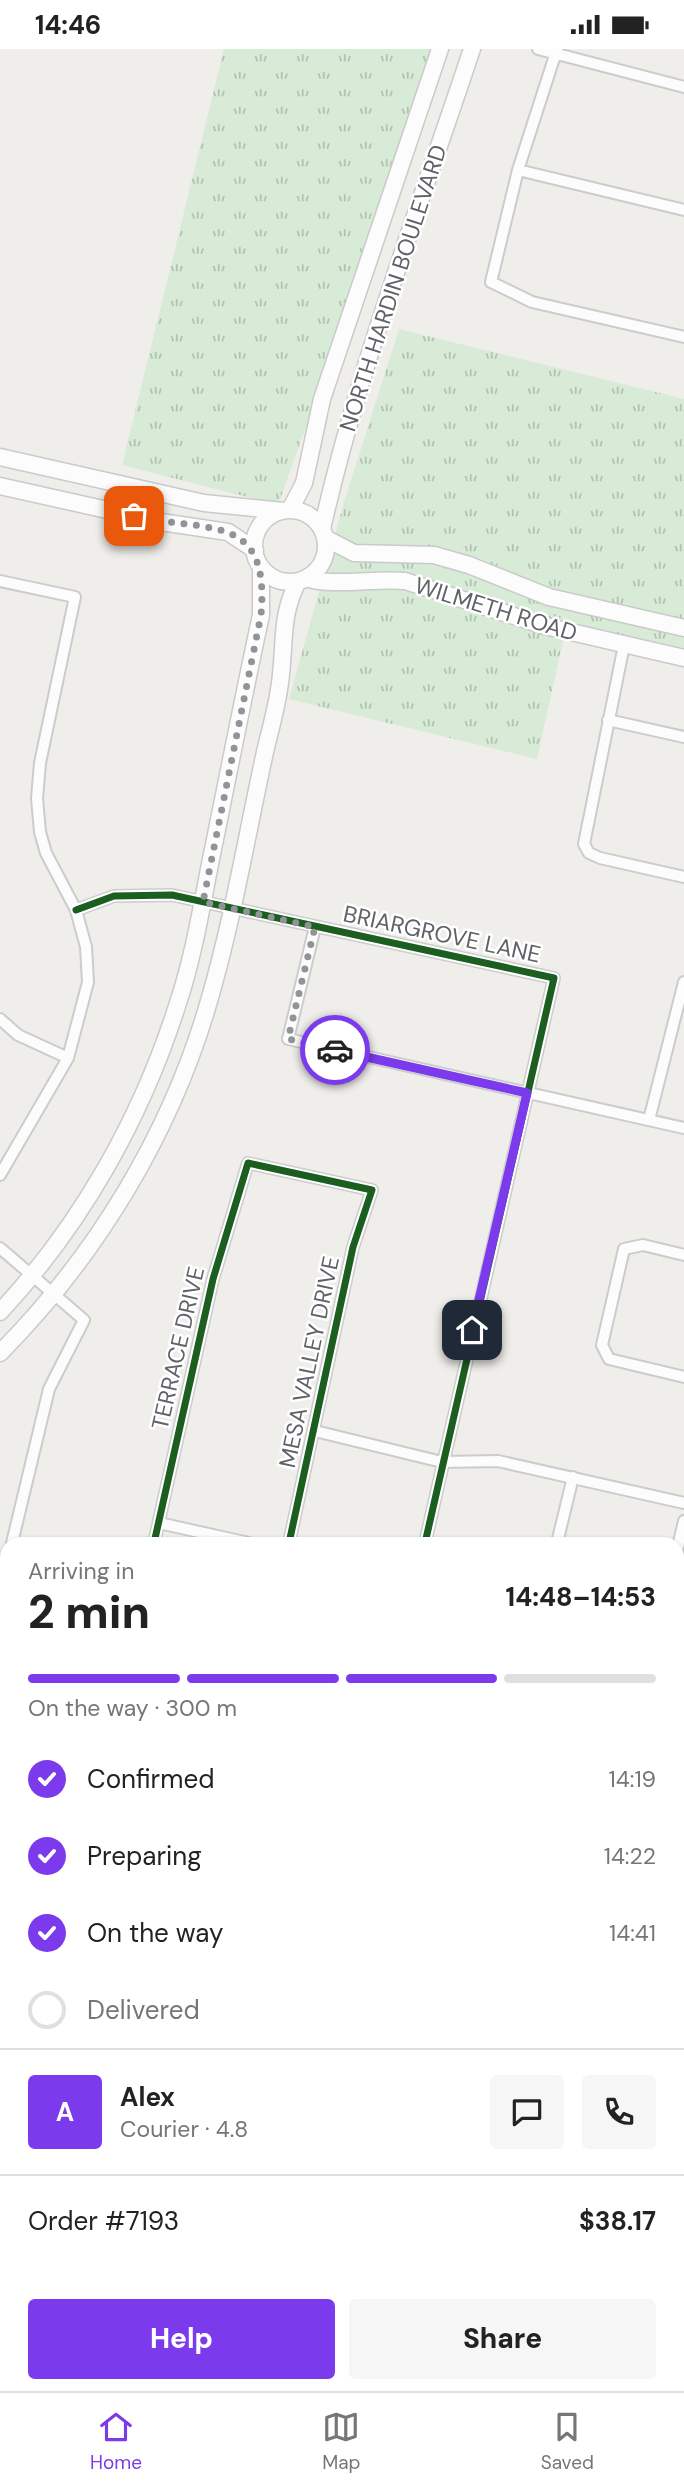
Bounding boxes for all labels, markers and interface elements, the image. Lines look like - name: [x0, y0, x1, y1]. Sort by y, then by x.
- text: 14:46: [35, 8, 101, 42]
- street label: NORTH HARDIN BOULEVARD: [332, 141, 454, 435]
- pin: [104, 486, 164, 546]
- icon: bag: [115, 497, 153, 535]
- street label: WILMETH ROAD: [411, 570, 581, 648]
- street label: BRIARGROVE LANE: [341, 898, 543, 970]
- courier: [300, 1015, 370, 1085]
- icon: car: [316, 1031, 354, 1069]
- street label: MESA VALLEY DRIVE: [272, 1254, 346, 1470]
- street label: TERRACE DRIVE: [145, 1264, 211, 1432]
- pin: [442, 1300, 502, 1360]
- icon: home: [453, 1311, 491, 1349]
- text: Arriving in: [28, 1556, 134, 1586]
- text: 14:48–14:53: [506, 1580, 656, 1614]
- text: 2 min: [28, 1582, 150, 1642]
- text: On the way · 300 m: [28, 1693, 237, 1723]
- icon: check: [28, 1760, 66, 1798]
- text: Confirmed: [87, 1762, 214, 1796]
- text: 14:19: [609, 1764, 656, 1794]
- icon: check: [28, 1837, 66, 1875]
- text: Preparing: [87, 1839, 202, 1873]
- text: 14:22: [604, 1841, 656, 1871]
- icon: check: [28, 1914, 66, 1952]
- text: On the way: [87, 1916, 223, 1950]
- text: 14:41: [609, 1918, 656, 1948]
- text: Delivered: [87, 1993, 200, 2027]
- button: chat: [490, 2075, 564, 2149]
- button: phone: [582, 2075, 656, 2149]
- text: Alex: [120, 2080, 175, 2114]
- text: A: [56, 2095, 74, 2129]
- text: Courier · 4.8: [120, 2114, 248, 2144]
- text: Order #7193: [28, 2204, 179, 2238]
- text: $38.17: [579, 2204, 656, 2238]
- button: Help: [28, 2299, 335, 2379]
- button: Share: [349, 2299, 656, 2379]
- tab: Home: [90, 2408, 142, 2475]
- tab: Map: [322, 2408, 360, 2475]
- tab: Saved: [541, 2408, 594, 2475]

